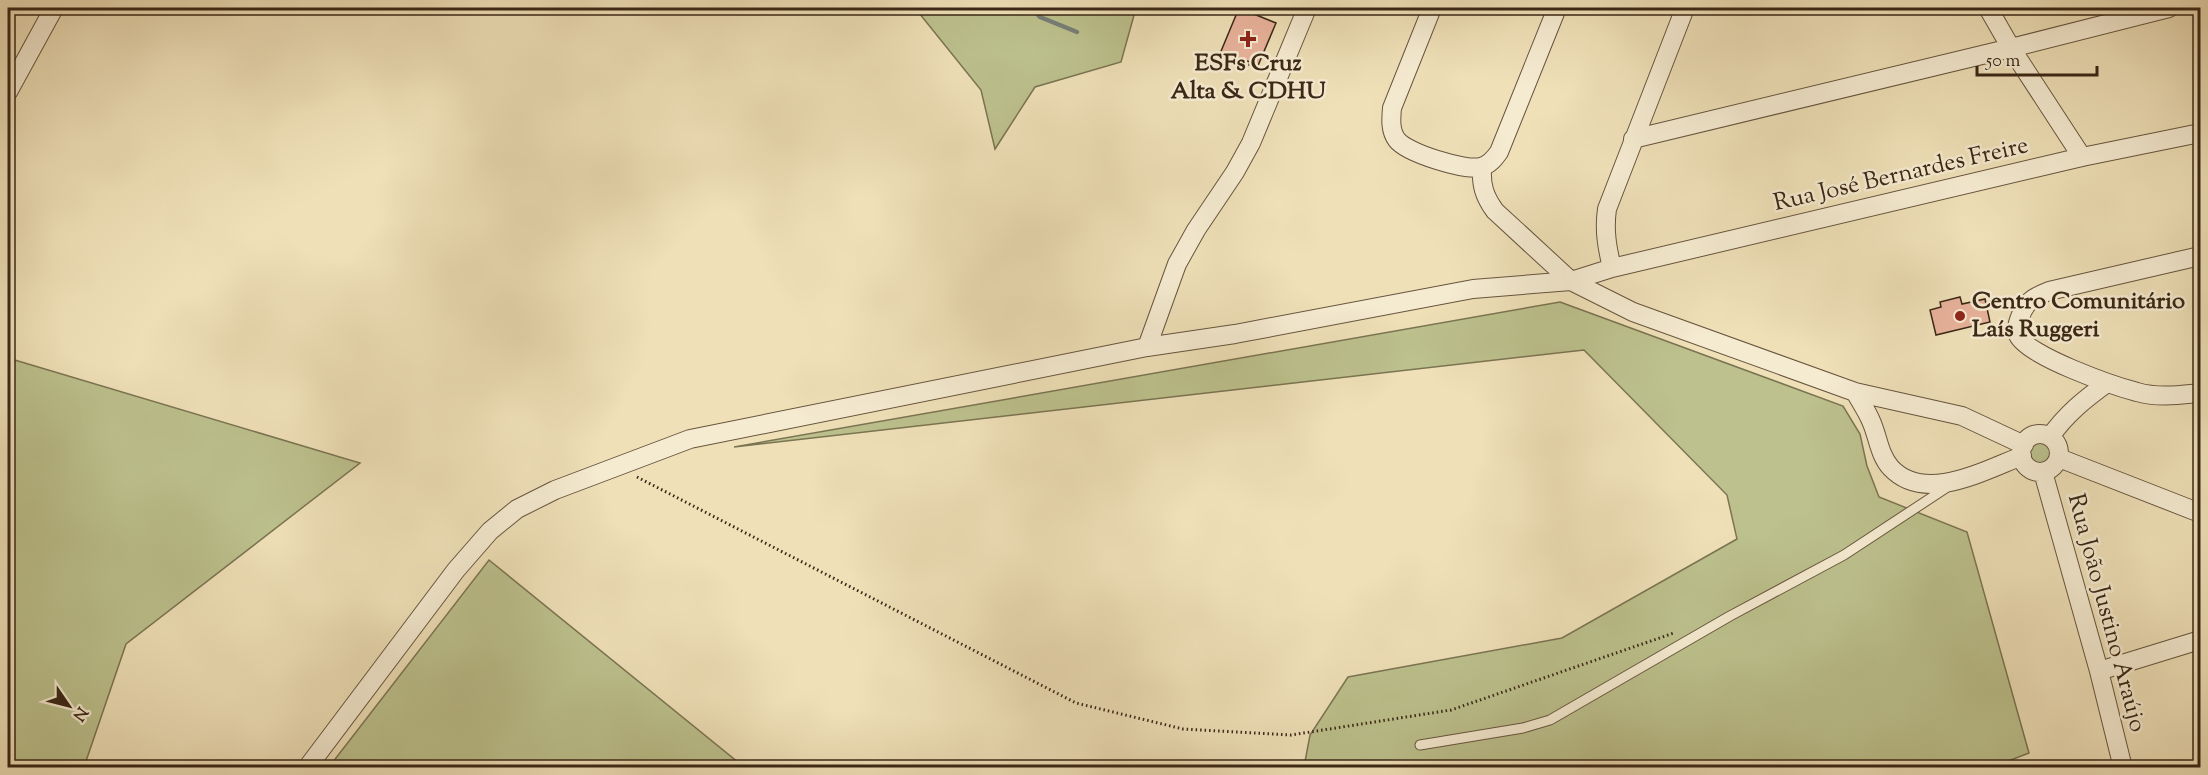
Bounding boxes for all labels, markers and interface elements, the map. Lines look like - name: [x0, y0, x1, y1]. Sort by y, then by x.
- marker: ESFs Cruz Alta & CDHU: [1239, 30, 1257, 48]
- scale bar: [1977, 39, 2097, 77]
- place label: ESFs Cruz Alta & CDHU: [1170, 47, 1326, 109]
- text: 50 m: [1985, 49, 2021, 75]
- street label: Rua José Bernardes Freire: [1770, 129, 2032, 221]
- place label: Centro Comunitário Laís Ruggeri: [1972, 285, 2185, 347]
- marker: Centro Comunitário Laís Ruggeri: [1953, 309, 1967, 323]
- street label: Rua João Justino Araújo: [2058, 490, 2154, 736]
- north arrow: [39, 676, 99, 736]
- text: N: [66, 701, 92, 725]

